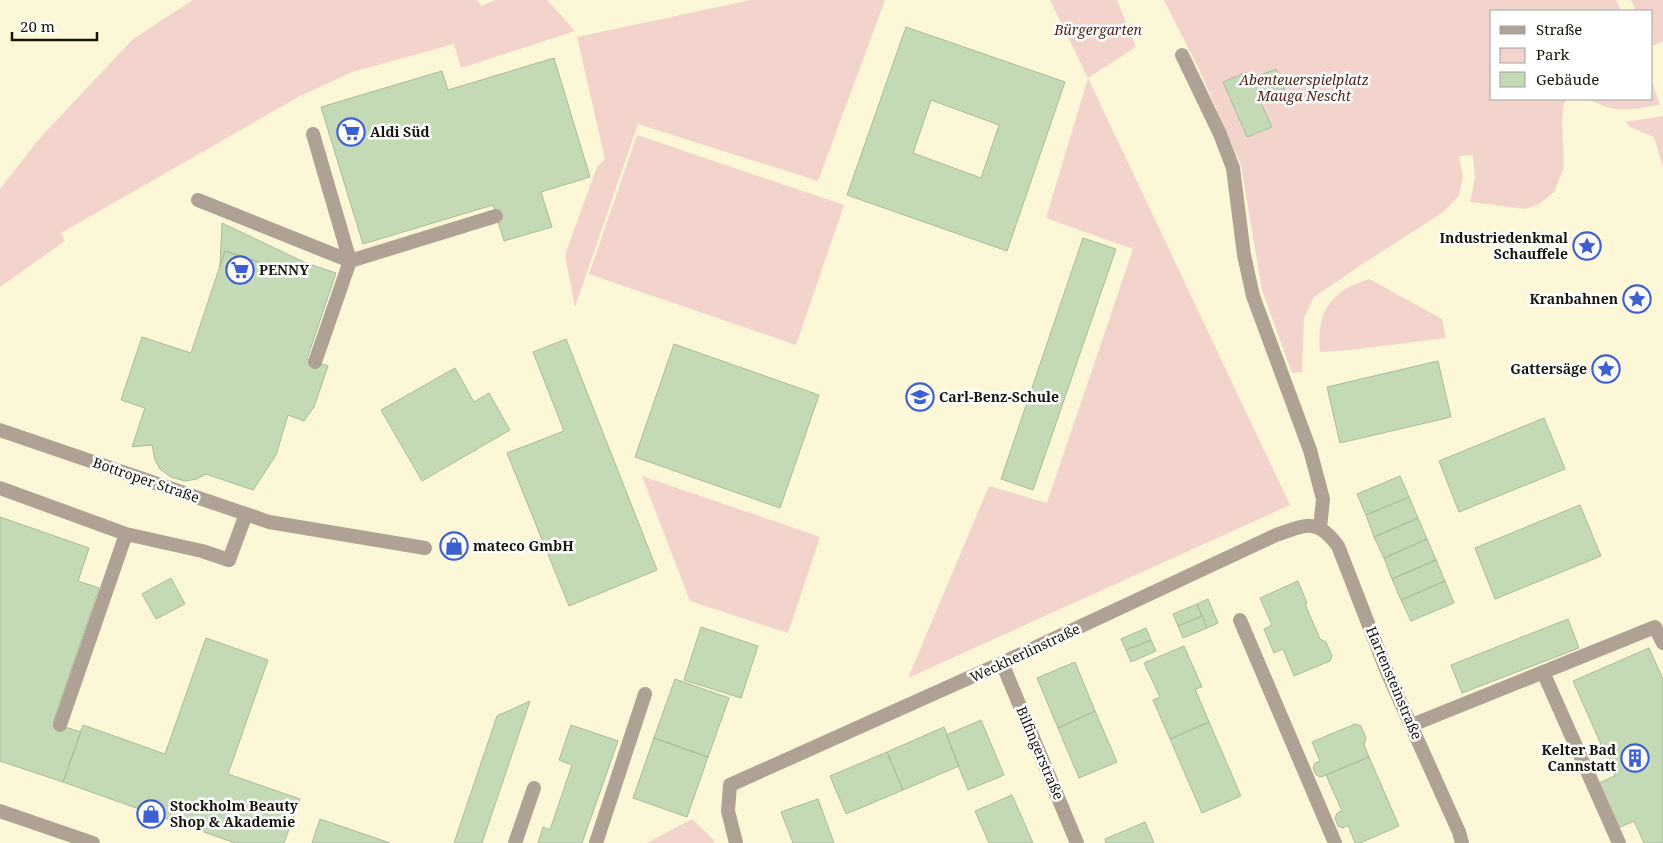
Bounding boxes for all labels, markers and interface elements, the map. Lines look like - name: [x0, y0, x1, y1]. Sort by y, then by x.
- scale bar: [12, 10, 98, 42]
- legend: [1490, 10, 1653, 100]
- text: 20 m: [20, 16, 55, 36]
- text: Straße: [1536, 19, 1582, 39]
- park label: Bürgergarten: [1053, 20, 1142, 39]
- text: Park: [1536, 44, 1570, 64]
- text: Gebäude: [1536, 69, 1599, 89]
- park label: Abenteuerspielplatz Mauga Nescht: [1238, 70, 1369, 105]
- supermarket icon: Aldi Süd: [336, 117, 366, 147]
- place label: Aldi Süd: [370, 122, 430, 141]
- place label: Industriedenkmal Schauffele: [1439, 228, 1568, 263]
- place icon: Industriedenkmal Schauffele: [1572, 231, 1602, 261]
- supermarket icon: PENNY: [225, 255, 255, 285]
- place label: PENNY: [259, 260, 309, 279]
- place icon: Kranbahnen: [1622, 284, 1652, 314]
- place label: Kranbahnen: [1529, 289, 1618, 308]
- place icon: Gattersäge: [1591, 354, 1621, 384]
- place label: Gattersäge: [1510, 359, 1587, 378]
- school or university icon: Carl-Benz-Schule: [905, 382, 935, 412]
- place label: Carl-Benz-Schule: [939, 387, 1059, 406]
- street label: Bottroper Straße: [90, 452, 202, 507]
- shop icon: mateco GmbH: [439, 531, 469, 561]
- place label: mateco GmbH: [473, 536, 574, 555]
- street label: Weckherlinstraße: [967, 619, 1083, 686]
- street label: Hartensteinstraße: [1362, 623, 1427, 742]
- street label: Bilfingerstraße: [1012, 703, 1069, 802]
- place label: Kelter Bad Cannstatt: [1542, 740, 1616, 775]
- building icon: Kelter Bad Cannstatt: [1620, 743, 1650, 773]
- place label: Stockholm Beauty Shop & Akademie: [170, 796, 299, 831]
- shop icon: Stockholm Beauty Shop & Akademie: [136, 799, 166, 829]

